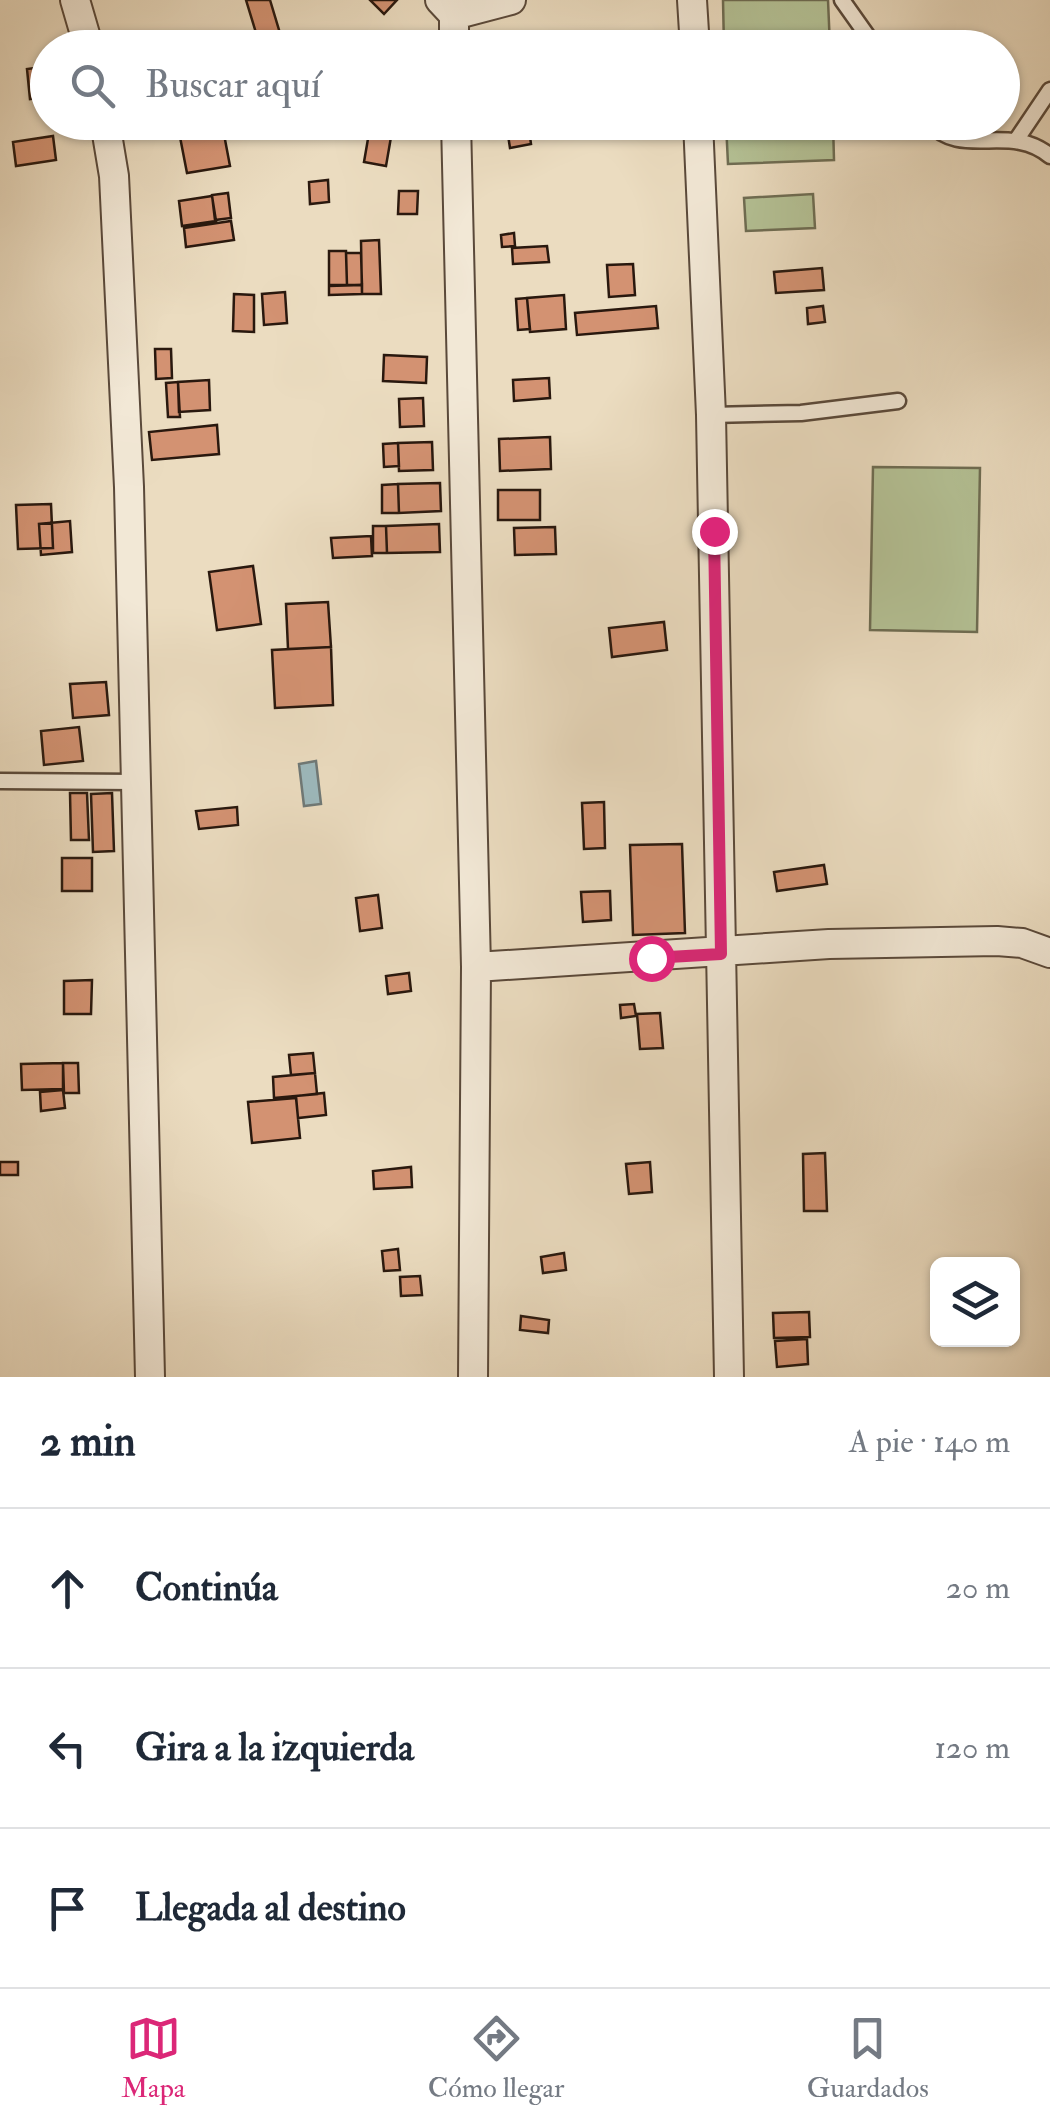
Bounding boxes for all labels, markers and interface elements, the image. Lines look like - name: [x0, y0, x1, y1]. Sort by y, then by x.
- search box: [30, 30, 1020, 140]
- icon: search: [65, 58, 120, 113]
- text: Buscar aquí: [145, 61, 321, 109]
- route end: [692, 509, 738, 555]
- route start: [629, 936, 675, 982]
- map controls: [930, 1257, 1020, 1347]
- button: layers: [930, 1257, 1020, 1347]
- text: 2 min: [40, 1416, 136, 1468]
- text: A pie · 140 m: [849, 1422, 1010, 1462]
- icon: ahead: [40, 1561, 95, 1616]
- text: Continúa: [135, 1564, 278, 1612]
- text: 20 m: [946, 1568, 1010, 1608]
- icon: left: [40, 1721, 95, 1776]
- text: Gira a la izquierda: [135, 1724, 414, 1772]
- text: 120 m: [934, 1728, 1010, 1768]
- icon: arrive: [40, 1881, 95, 1936]
- text: Llegada al destino: [135, 1884, 406, 1932]
- tab: Mapa: [121, 2011, 185, 2106]
- tab: Cómo llegar: [428, 2011, 564, 2106]
- tab: Guardados: [807, 2011, 929, 2106]

